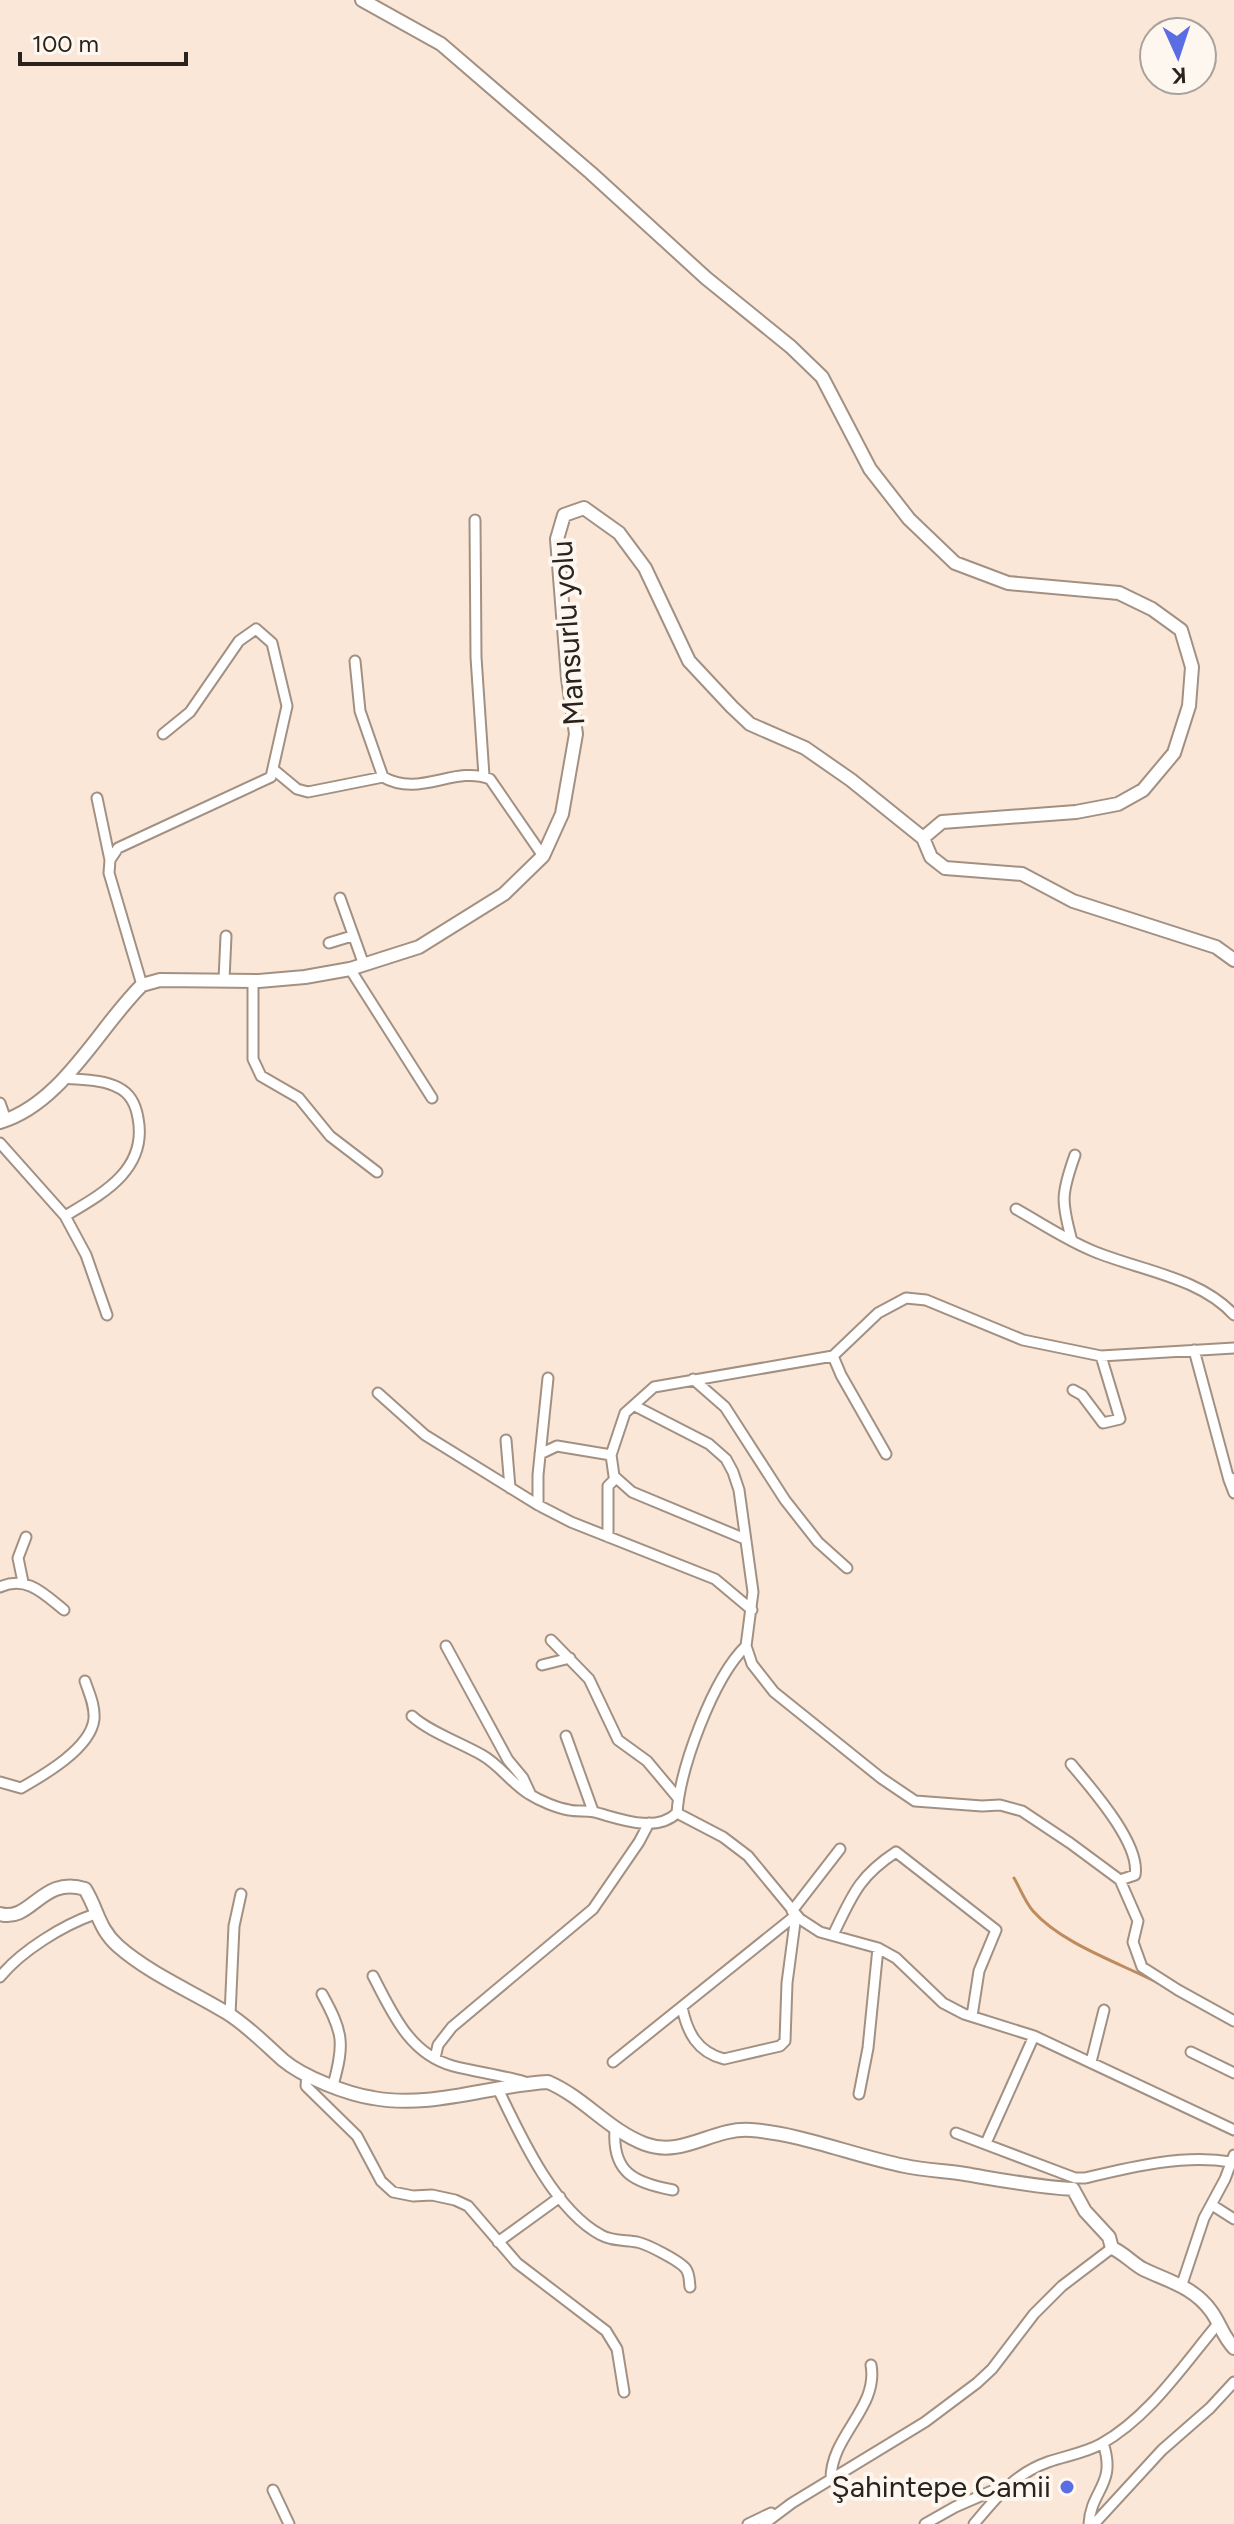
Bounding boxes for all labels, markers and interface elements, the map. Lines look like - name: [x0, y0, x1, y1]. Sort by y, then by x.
- scale bar: [20, 16, 186, 66]
- north arrow: [1138, 16, 1218, 96]
- text: 100 m: [32, 29, 99, 58]
- text: K: [1171, 62, 1187, 89]
- street label: Mansurlu yolu: [543, 539, 592, 727]
- place label: Şahintepe Camii: [831, 2468, 1051, 2505]
- marker: Şahintepe Camii: [1058, 2478, 1076, 2496]

